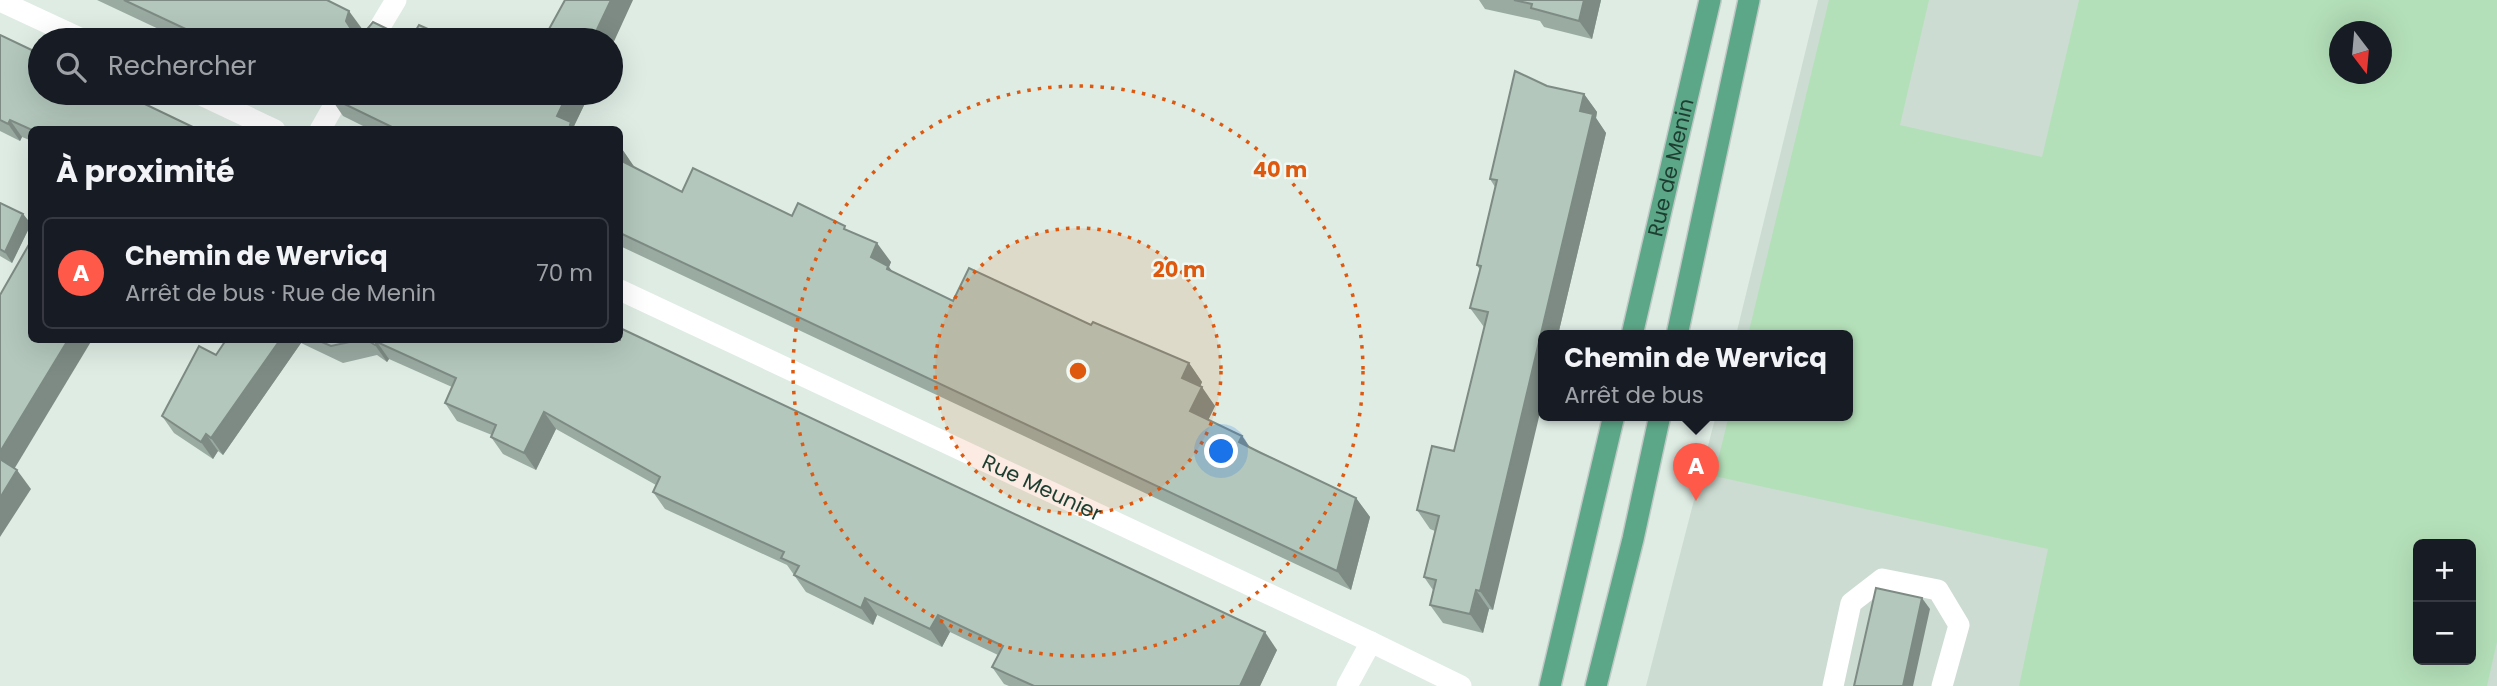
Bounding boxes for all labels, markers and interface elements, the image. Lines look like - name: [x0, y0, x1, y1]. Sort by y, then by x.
- north arrow: [2329, 21, 2392, 84]
- search box: [28, 28, 623, 105]
- icon: search: [52, 48, 90, 86]
- text: Rechercher: [108, 48, 256, 84]
- street label: Rue de Menin: [1640, 95, 1701, 239]
- text: À proximité: [56, 150, 235, 193]
- text: 40 m: [1253, 155, 1307, 184]
- text: Chemin de Wervicq: [125, 238, 388, 274]
- text: 20 m: [1153, 255, 1205, 284]
- text: A: [73, 257, 89, 289]
- text: 70 m: [536, 257, 593, 289]
- text: Arrêt de bus · Rue de Menin: [125, 277, 436, 309]
- popup: [1538, 330, 1853, 421]
- text: Chemin de Wervicq: [1564, 340, 1827, 376]
- centre of rings: [1066, 359, 1090, 383]
- text: Arrêt de bus: [1564, 379, 1704, 411]
- your location: [1204, 434, 1238, 468]
- pin: A: [1673, 443, 1719, 501]
- street label: Rue Meunier: [978, 447, 1107, 528]
- map controls: [2413, 539, 2476, 665]
- button: +: [2413, 539, 2476, 602]
- button: −: [2413, 602, 2476, 665]

